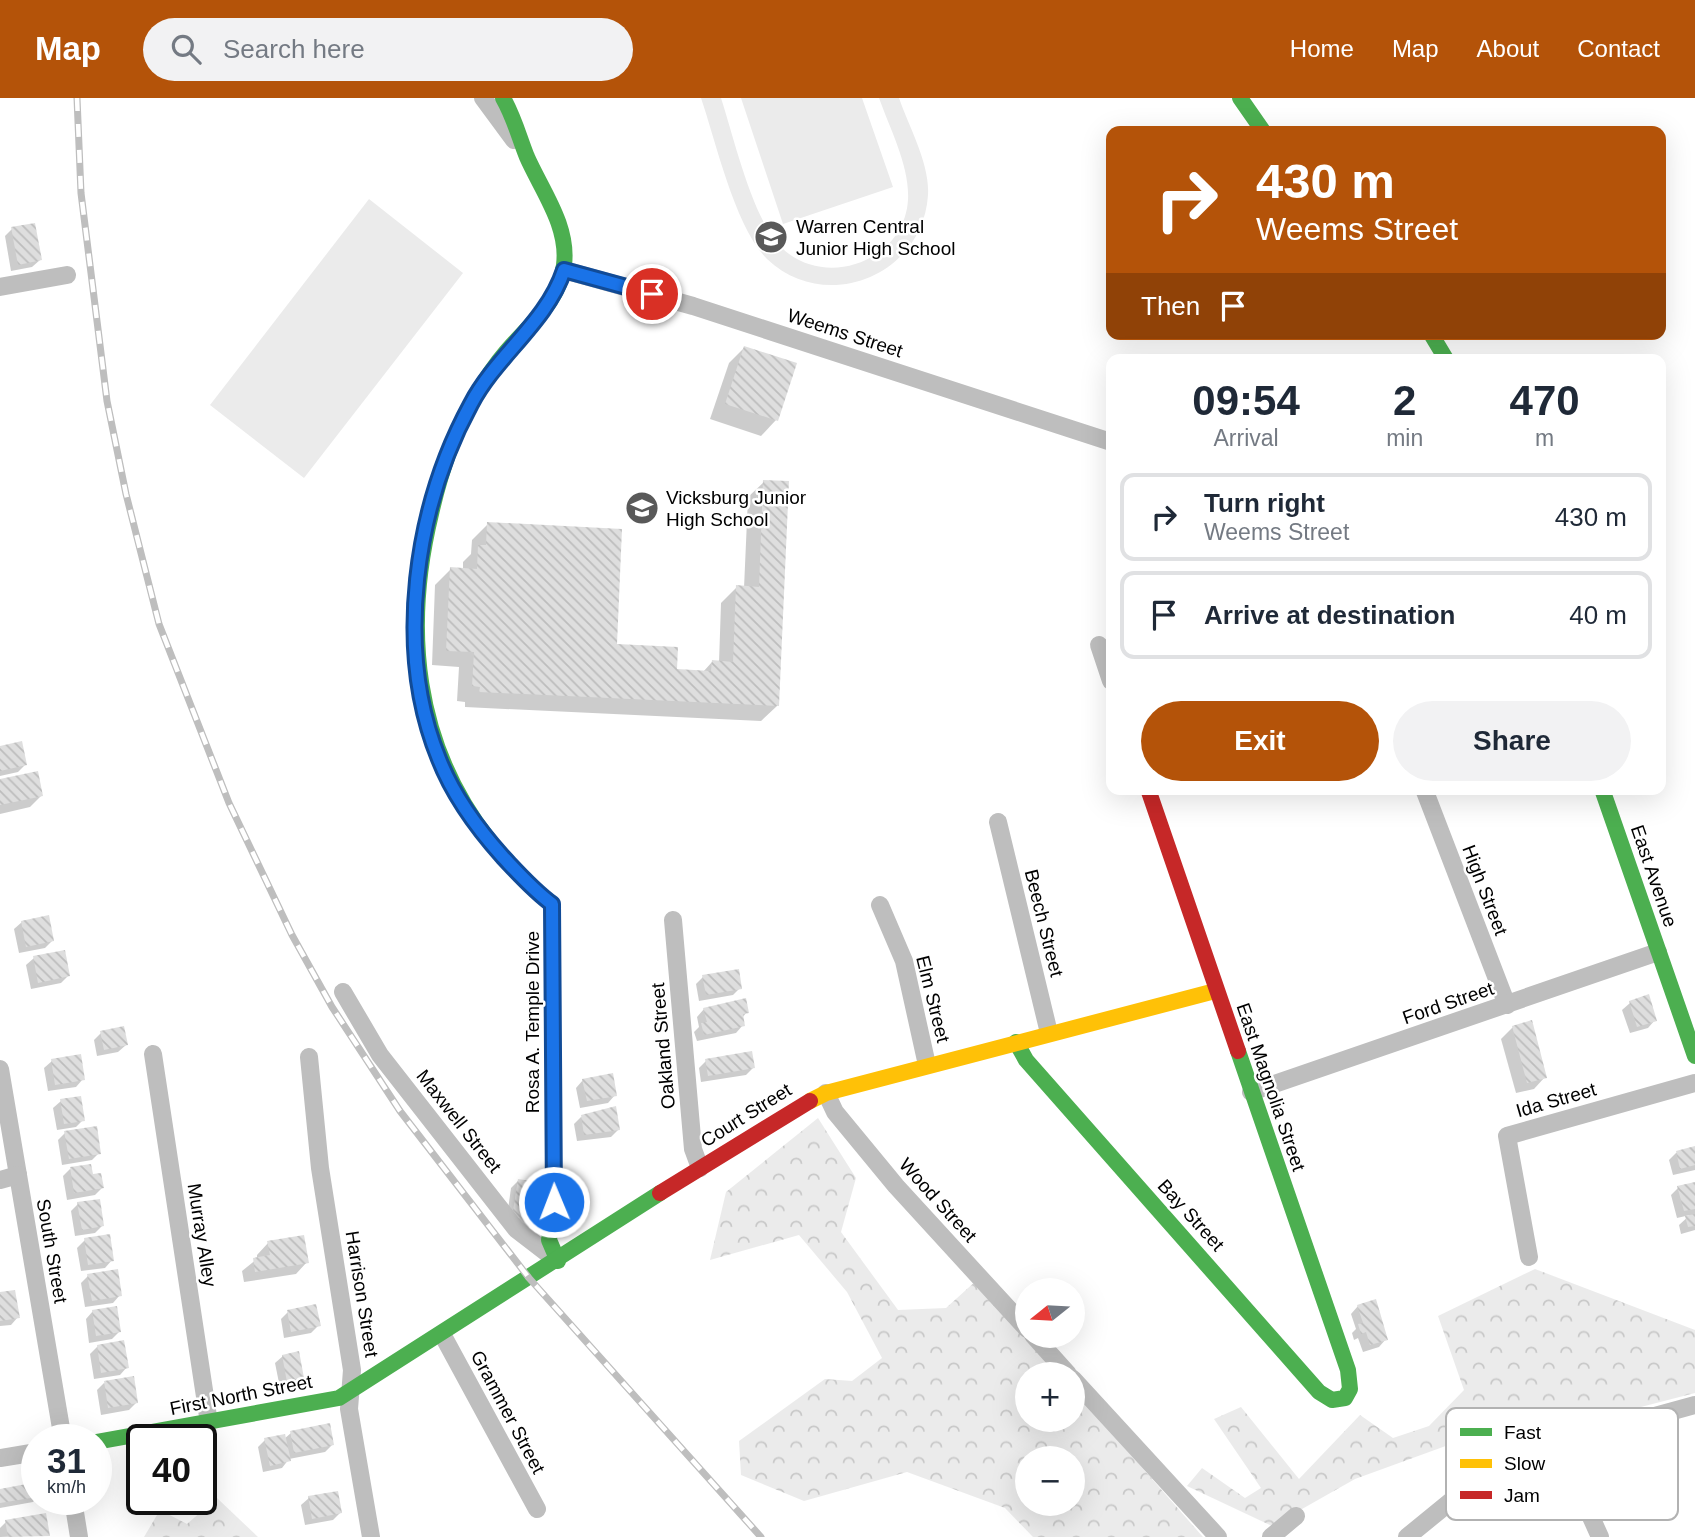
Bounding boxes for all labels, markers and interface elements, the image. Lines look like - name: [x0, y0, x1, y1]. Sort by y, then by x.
- search box: [143, 18, 633, 81]
- text: Map: [35, 30, 101, 67]
- icon: search: [167, 30, 205, 68]
- text: Search here: [223, 34, 365, 64]
- text: Home: [1290, 35, 1354, 62]
- text: Map: [1392, 35, 1439, 62]
- text: About: [1477, 35, 1539, 62]
- text: Contact: [1577, 35, 1660, 62]
- icon: right: [1141, 154, 1232, 245]
- text: 430 m: [1256, 154, 1395, 208]
- text: Weems Street: [1256, 211, 1458, 247]
- place label: Warren Central Junior High School: [796, 216, 955, 259]
- school or university icon: Warren Central Junior High School: [752, 218, 790, 256]
- pin: [622, 264, 682, 324]
- icon: arrive: [633, 275, 671, 313]
- icon: arrive: [1214, 287, 1252, 325]
- text: Then: [1141, 291, 1200, 321]
- street label: Weems Street: [785, 304, 906, 362]
- text: 09:54: [1192, 377, 1300, 424]
- text: 2: [1393, 377, 1416, 424]
- text: 470: [1510, 377, 1580, 424]
- text: Arrival: [1213, 425, 1279, 451]
- text: min: [1386, 425, 1423, 451]
- text: m: [1535, 425, 1554, 451]
- place label: Vicksburg Junior High School: [666, 487, 807, 530]
- text: Turn right: [1204, 488, 1325, 518]
- school or university icon: Vicksburg Junior High School: [623, 489, 661, 527]
- icon: right: [1145, 498, 1183, 536]
- text: 430 m: [1555, 502, 1627, 532]
- text: Weems Street: [1204, 519, 1349, 545]
- icon: arrive: [1145, 596, 1183, 634]
- text: Arrive at destination: [1204, 600, 1455, 630]
- text: 40 m: [1569, 600, 1627, 630]
- button: Exit: [1141, 701, 1379, 781]
- button: Share: [1393, 701, 1631, 781]
- street label: East Avenue: [1627, 822, 1681, 930]
- street label: High Street: [1458, 842, 1512, 939]
- street label: Beech Street: [1021, 867, 1068, 980]
- street label: Rosa A. Temple Drive: [522, 931, 543, 1113]
- street label: Elm Street: [912, 953, 954, 1045]
- street label: Ford Street: [1400, 977, 1497, 1028]
- street label: Oakland Street: [647, 981, 679, 1110]
- street label: East Magnolia Street: [1232, 1000, 1310, 1174]
- street label: Maxwell Street: [412, 1065, 506, 1177]
- street label: Ida Street: [1514, 1078, 1599, 1121]
- street label: Court Street: [697, 1079, 796, 1151]
- street label: Wood Street: [895, 1154, 982, 1247]
- position arrow: [517, 1165, 591, 1239]
- street label: Bay Street: [1154, 1175, 1229, 1256]
- street label: Murray Alley: [183, 1182, 221, 1289]
- street label: South Street: [32, 1197, 72, 1306]
- street label: Harrison Street: [342, 1229, 382, 1359]
- north arrow: [1015, 1278, 1085, 1348]
- map controls: [1015, 1278, 1085, 1516]
- street label: Grammer Street: [467, 1347, 550, 1478]
- button: +: [1015, 1362, 1085, 1432]
- street label: First North Street: [168, 1371, 315, 1419]
- legend: [1446, 1408, 1678, 1520]
- text: Fast: [1504, 1422, 1542, 1443]
- speed limit sign: 40: [126, 1424, 217, 1515]
- text: 31: [47, 1441, 86, 1480]
- button: −: [1015, 1446, 1085, 1516]
- text: Slow: [1504, 1453, 1545, 1474]
- text: km/h: [47, 1477, 86, 1497]
- text: Jam: [1504, 1485, 1540, 1506]

